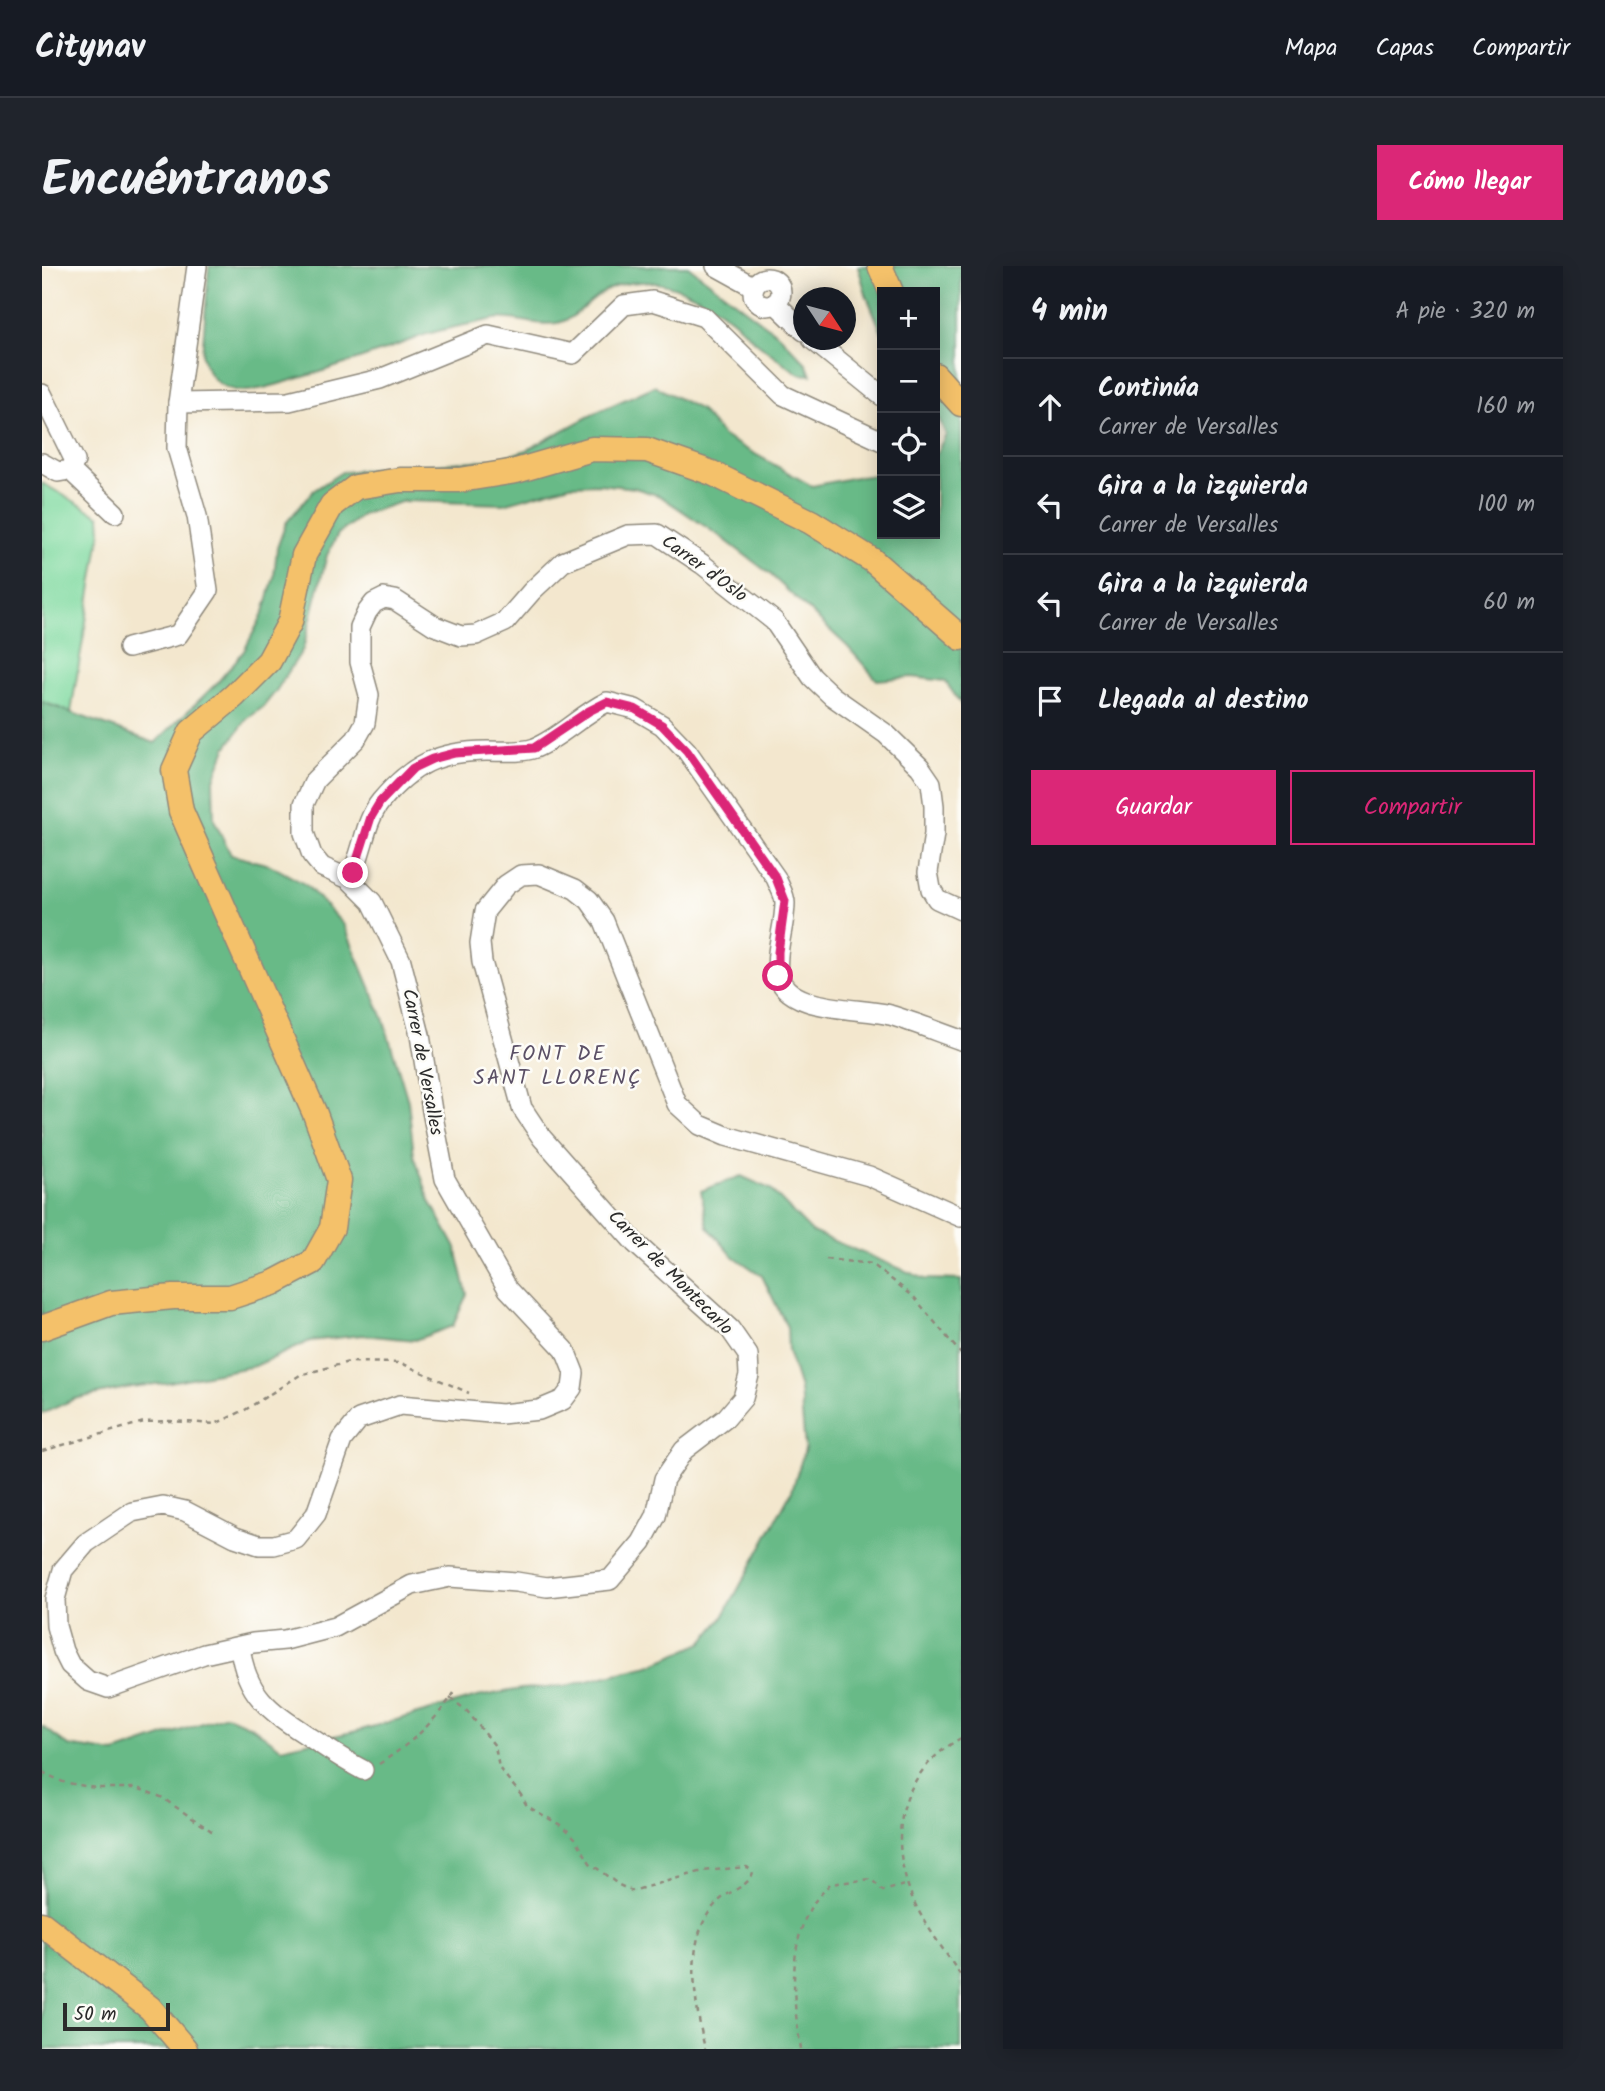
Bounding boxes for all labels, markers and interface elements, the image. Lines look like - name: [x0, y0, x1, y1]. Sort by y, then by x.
- text: Citynav: [35, 22, 145, 75]
- text: Mapa: [1285, 29, 1337, 68]
- text: Capas: [1375, 29, 1434, 68]
- text: Compartir: [1472, 29, 1570, 68]
- text: Encuéntranos: [42, 143, 331, 221]
- button: Cómo llegar: [1377, 145, 1563, 220]
- north arrow: [793, 287, 856, 350]
- map controls: [877, 287, 940, 539]
- button: +: [877, 287, 940, 350]
- text: 4 min: [1031, 288, 1108, 336]
- text: A pie · 320 m: [1396, 294, 1535, 330]
- button: −: [877, 350, 940, 413]
- text: Continúa: [1098, 368, 1199, 410]
- icon: ahead: [1031, 388, 1069, 426]
- text: 160 m: [1476, 389, 1535, 425]
- text: Carrer de Versalles: [1098, 410, 1278, 446]
- button: locate: [877, 413, 940, 476]
- text: Gira a la izquierda: [1098, 466, 1308, 508]
- button: layers: [877, 476, 940, 539]
- icon: left: [1031, 486, 1069, 524]
- text: 100 m: [1477, 487, 1535, 523]
- text: Carrer de Versalles: [1098, 508, 1278, 544]
- street label: Carrer d'Oslo: [654, 527, 754, 611]
- text: Gira a la izquierda: [1098, 564, 1308, 606]
- icon: left: [1031, 584, 1069, 622]
- text: 60 m: [1483, 585, 1535, 621]
- text: Carrer de Versalles: [1098, 606, 1278, 642]
- text: Llegada al destino: [1098, 680, 1309, 722]
- icon: arrive: [1031, 682, 1069, 720]
- button: Guardar: [1031, 770, 1276, 845]
- button: Compartir: [1290, 770, 1535, 845]
- route end: [337, 857, 368, 888]
- route start: [762, 960, 793, 991]
- street label: Carrer de Versalles: [393, 986, 451, 1138]
- district label: FONT DE SANT LLORENÇ: [473, 1038, 643, 1095]
- street label: Carrer de Montecarlo: [600, 1203, 740, 1343]
- scale bar: [63, 2000, 170, 2032]
- text: 50 m: [74, 2000, 116, 2030]

